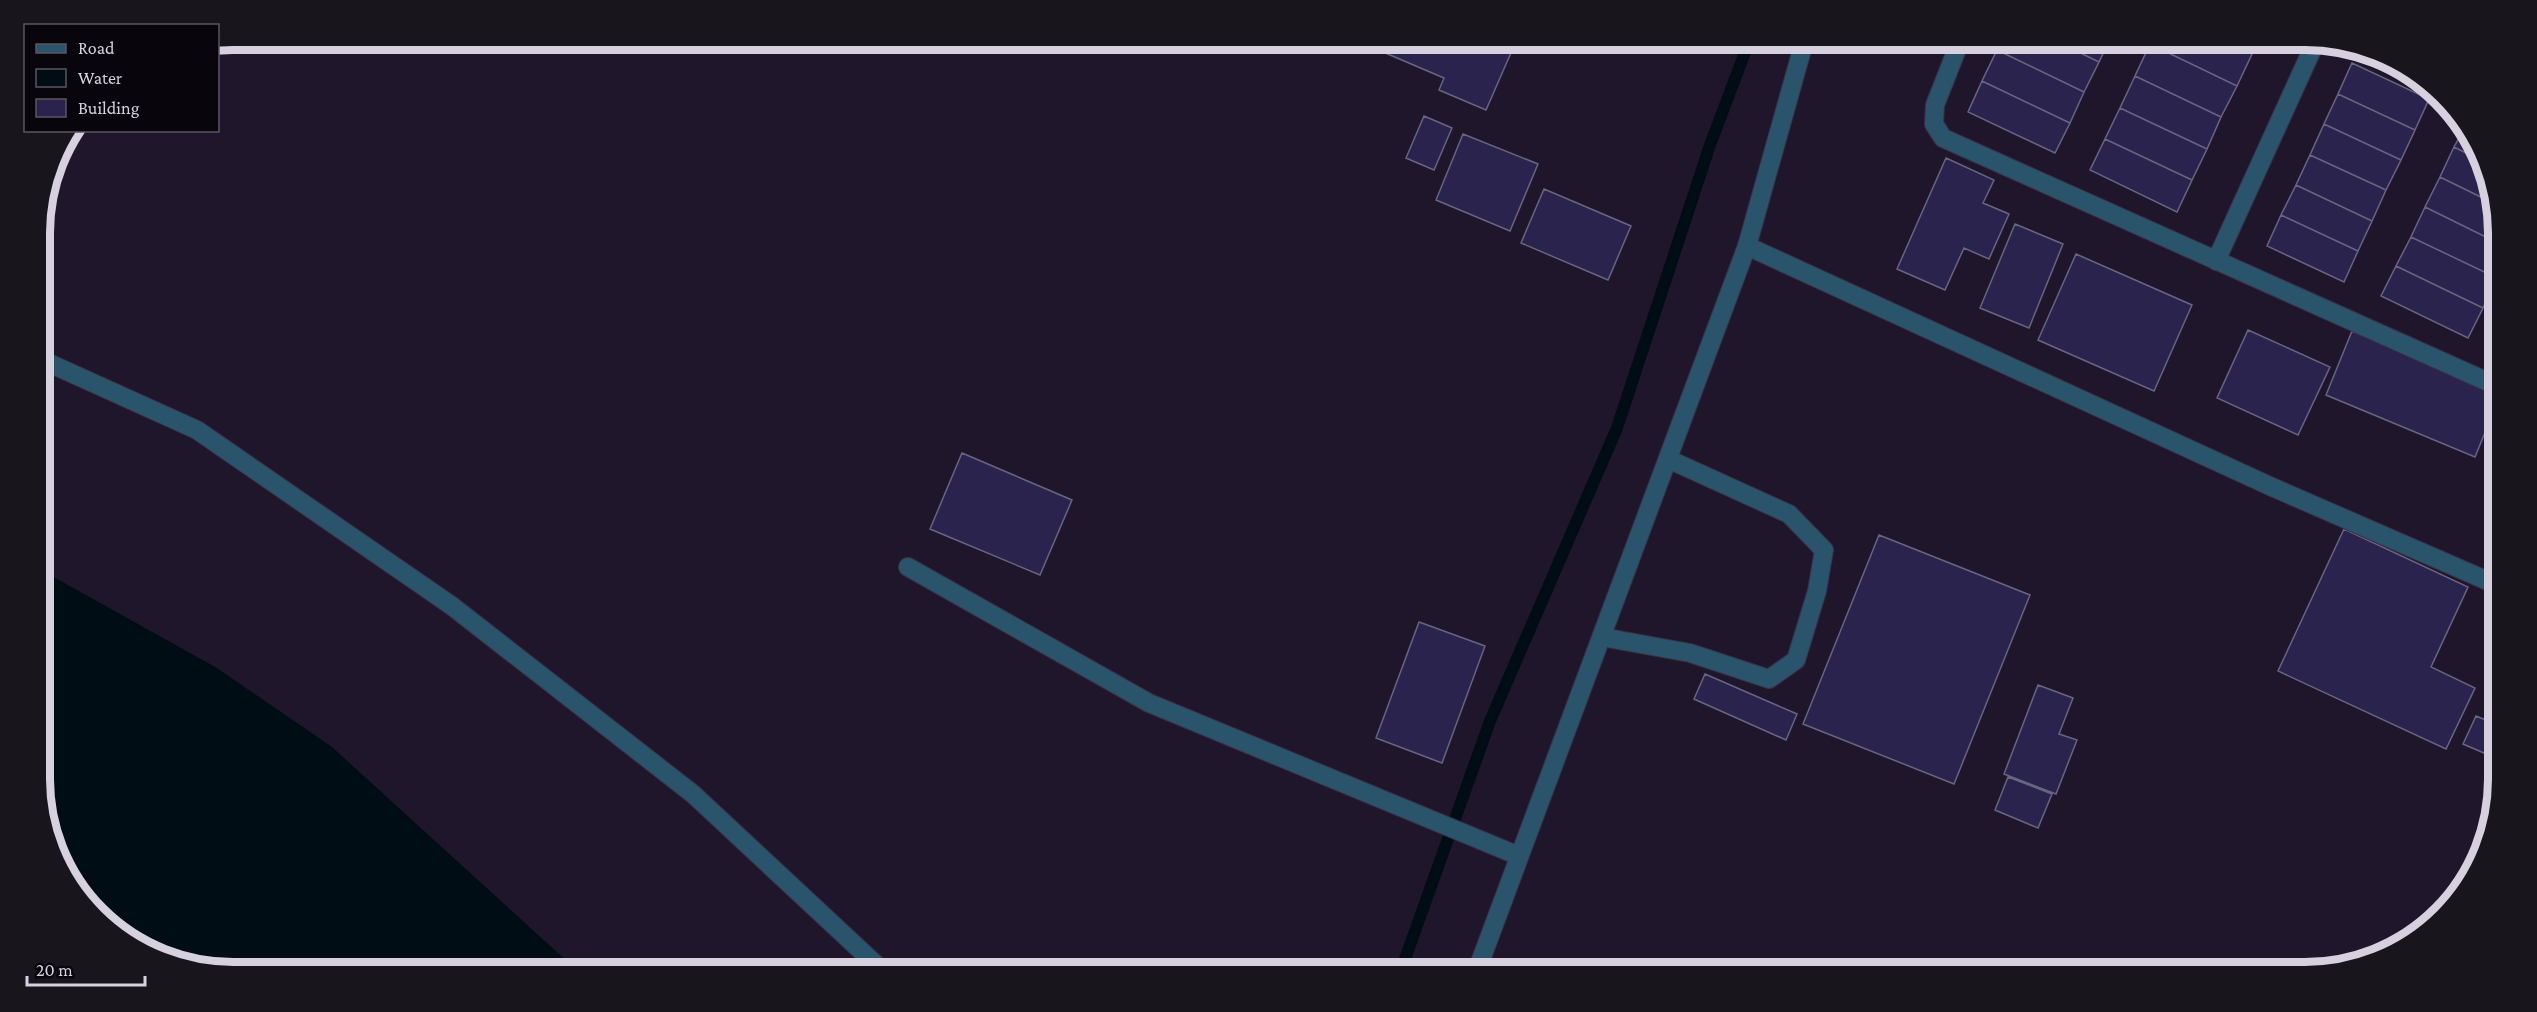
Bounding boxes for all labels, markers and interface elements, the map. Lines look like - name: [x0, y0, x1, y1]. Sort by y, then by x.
- legend: [24, 24, 219, 132]
- text: Road: [78, 38, 115, 58]
- text: Water: [78, 68, 123, 88]
- text: Building: [78, 98, 140, 118]
- scale bar: [27, 949, 146, 987]
- text: 20 m: [36, 960, 73, 980]

